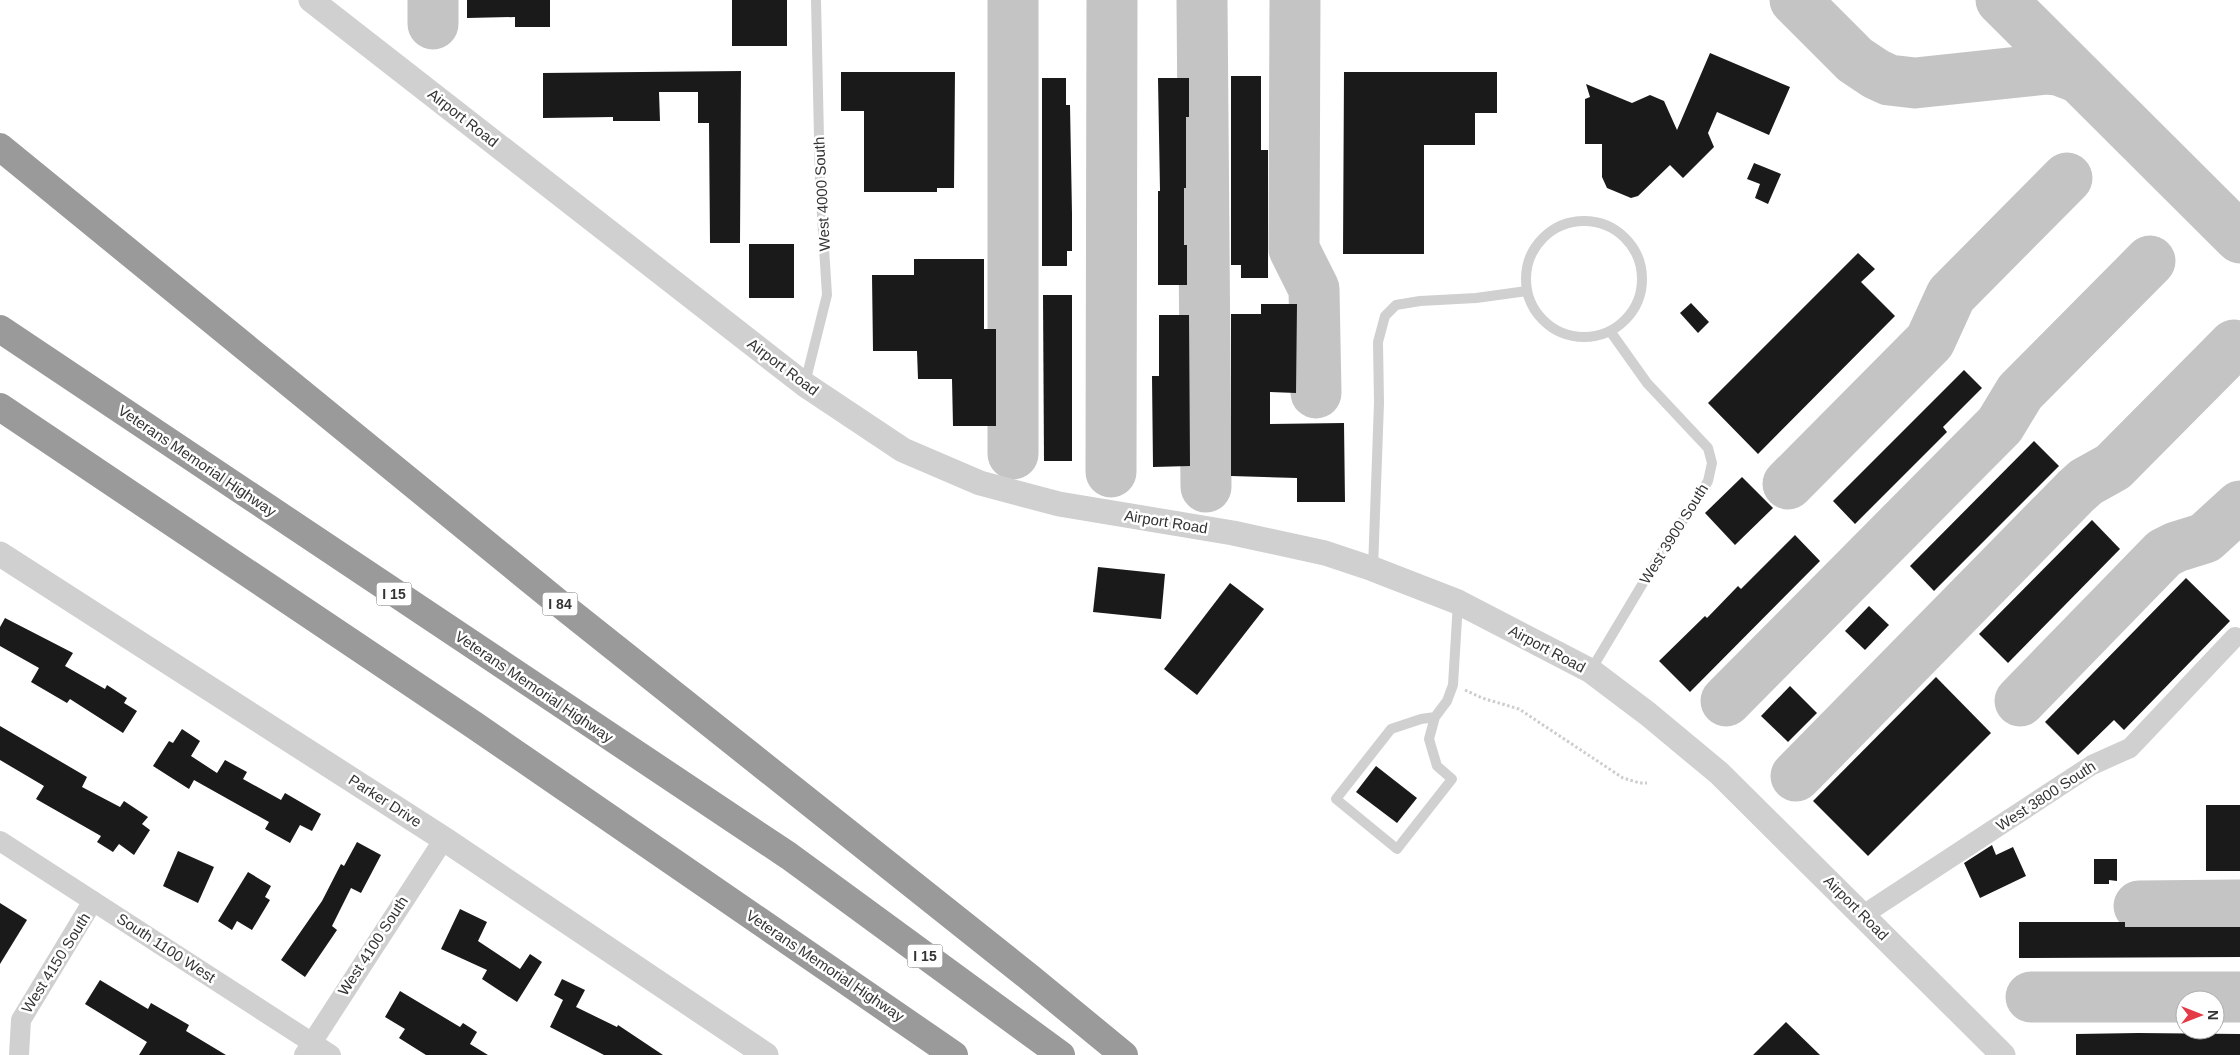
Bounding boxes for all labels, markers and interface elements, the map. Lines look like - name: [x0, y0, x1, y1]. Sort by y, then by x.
- street label: Airport Road: [425, 85, 502, 150]
- street label: West 4000 South: [810, 136, 833, 252]
- street label: Airport Road: [745, 334, 822, 399]
- street label: Veterans Memorial Highway: [115, 401, 280, 520]
- street label: West 3900 South: [1636, 481, 1711, 587]
- street label: Airport Road: [1123, 507, 1209, 536]
- road number: I 15: [376, 582, 412, 606]
- road number: I 84: [542, 592, 578, 616]
- street label: Airport Road: [1506, 621, 1588, 676]
- street label: Veterans Memorial Highway: [452, 627, 617, 746]
- street label: West 3800 South: [1993, 757, 2099, 834]
- street label: Parker Drive: [346, 771, 425, 830]
- street label: Airport Road: [1821, 872, 1892, 943]
- street label: West 4100 South: [334, 893, 411, 999]
- street label: Veterans Memorial Highway: [743, 906, 908, 1025]
- street label: South 1100 West: [114, 909, 219, 986]
- street label: West 4150 South: [18, 910, 93, 1016]
- road number: I 15: [908, 944, 942, 968]
- north arrow: [2175, 990, 2225, 1040]
- text: N: [2205, 1010, 2221, 1020]

